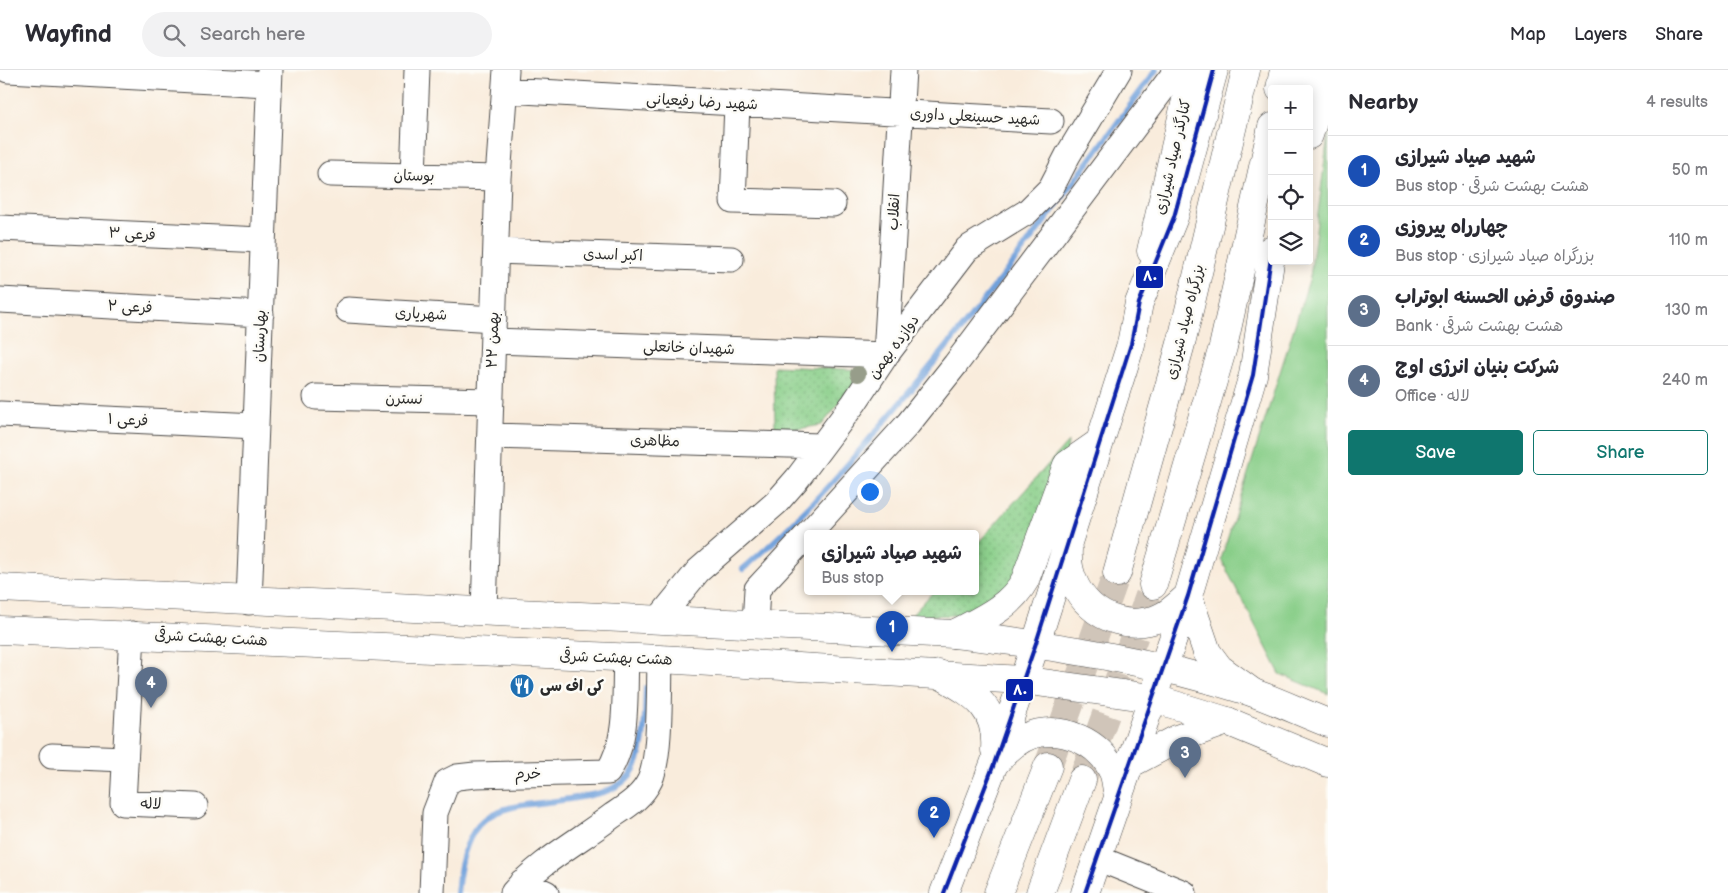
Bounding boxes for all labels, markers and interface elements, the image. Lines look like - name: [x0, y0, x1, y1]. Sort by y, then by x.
- search box: [142, 12, 492, 57]
- text: Wayfind: [25, 20, 112, 49]
- icon: search: [160, 21, 188, 49]
- text: Search here: [200, 23, 305, 46]
- text: Map: [1510, 24, 1546, 45]
- text: Layers: [1574, 24, 1627, 45]
- text: Share: [1655, 24, 1703, 45]
- map controls: [1268, 85, 1313, 265]
- button: +: [1268, 85, 1313, 130]
- street label: شهید رضا رفیعیانی: [646, 90, 758, 114]
- text: Nearby: [1348, 90, 1418, 115]
- text: 4 results: [1646, 93, 1708, 112]
- street label: کنارگذر صیاد شیرازی: [1150, 97, 1196, 217]
- street label: شهید حسینعلی داوری: [909, 104, 1041, 130]
- button: −: [1268, 130, 1313, 175]
- text: شهید صیاد شیرازی: [1395, 146, 1536, 169]
- text: 1: [1361, 161, 1367, 180]
- text: 50 m: [1672, 161, 1708, 180]
- street label: بوستان: [393, 166, 435, 186]
- button: locate: [1268, 175, 1313, 220]
- text: Bus stop · هشت بهشت شرقی: [1395, 177, 1589, 196]
- street label: انقلاب: [884, 193, 904, 231]
- text: چهارراه پیروزی: [1395, 216, 1508, 239]
- button: layers: [1268, 220, 1313, 265]
- street label: فرعی ۳: [108, 223, 156, 245]
- text: 2: [1359, 231, 1369, 250]
- text: 110 m: [1669, 231, 1708, 250]
- street label: اکبر اسدی: [583, 244, 643, 266]
- text: Bus stop · بزرگراه صیاد شیرازی: [1395, 247, 1594, 266]
- street label: بزرگراه صیاد شیرازی: [1161, 262, 1209, 382]
- line badge: ۸۰: [1135, 265, 1164, 289]
- text: ۸۰: [1143, 268, 1157, 285]
- text: صندوق قرض الحسنه ابوتراب: [1395, 286, 1615, 309]
- street label: فرعی ۲: [107, 296, 153, 318]
- text: 3: [1359, 301, 1369, 320]
- text: 130 m: [1665, 301, 1708, 320]
- street label: شهریاری: [394, 303, 448, 325]
- street label: بهارستان: [250, 309, 270, 363]
- street label: ۲۲ بهمن: [483, 311, 503, 369]
- street label: دوازده بهمن: [864, 311, 924, 383]
- text: Bank · هشت بهشت شرقی: [1395, 317, 1563, 336]
- street label: شهیدان خانعلی: [643, 337, 735, 359]
- text: شرکت بنیان انرژی اوج: [1395, 356, 1559, 379]
- text: 4: [1359, 371, 1369, 390]
- text: 240 m: [1662, 371, 1708, 390]
- text: Office · لاله: [1395, 387, 1470, 406]
- street label: نسترن: [385, 389, 423, 409]
- street label: فرعی ۱: [107, 409, 149, 431]
- button: Save: [1348, 430, 1523, 475]
- button: Share: [1533, 430, 1708, 475]
- street label: مظاهری: [630, 431, 680, 451]
- your location: [857, 479, 883, 505]
- popup: [804, 530, 979, 595]
- text: شهید صیاد شیرازی: [821, 542, 962, 565]
- text: Bus stop: [821, 569, 884, 588]
- pin: 1: [876, 611, 908, 652]
- street label: هشت بهشت شرقی: [154, 624, 268, 650]
- street label: هشت بهشت شرقی: [559, 645, 673, 669]
- pin: 4: [135, 667, 167, 708]
- restaurant icon: کی اف سی: [509, 673, 535, 699]
- place label: کی اف سی: [540, 677, 604, 696]
- line badge: ۸۰: [1005, 678, 1034, 702]
- text: ۸۰: [1013, 682, 1027, 699]
- pin: 3: [1169, 737, 1201, 778]
- street label: خرم: [515, 764, 541, 786]
- street label: لاله: [140, 794, 162, 814]
- pin: 2: [918, 797, 950, 838]

